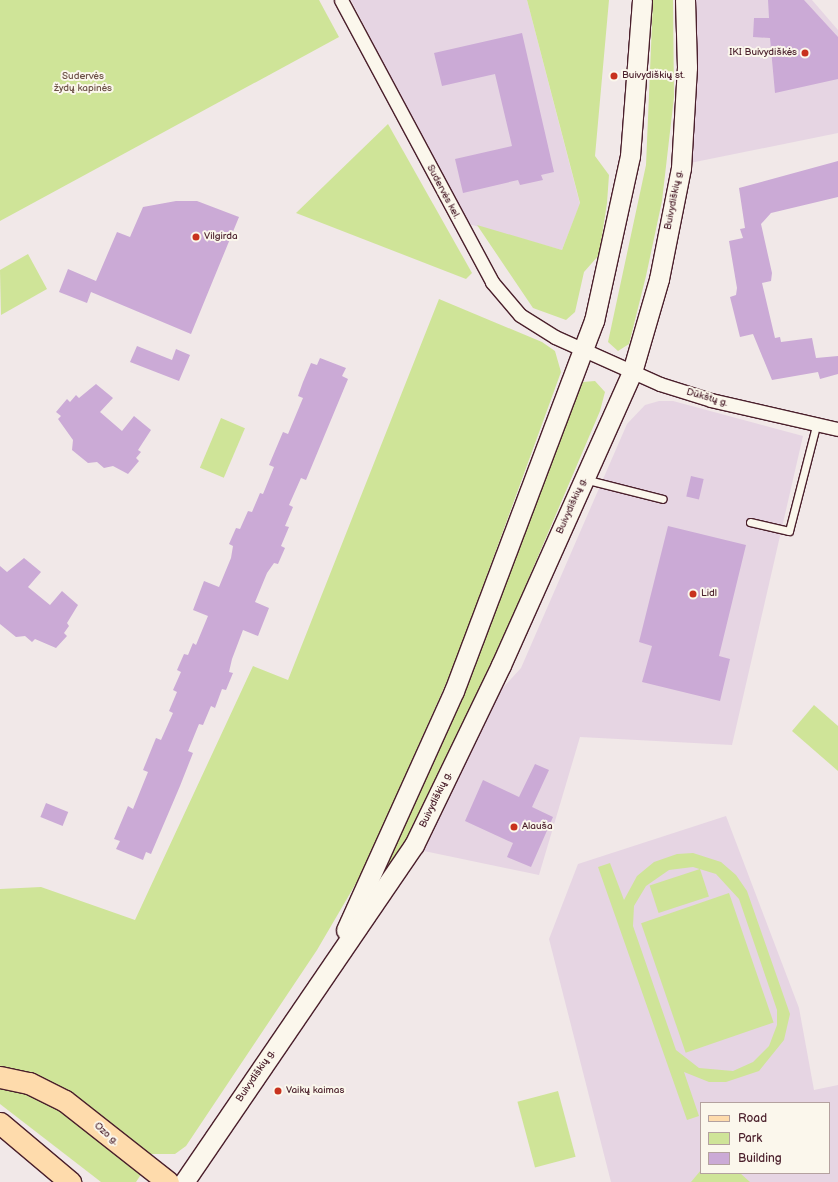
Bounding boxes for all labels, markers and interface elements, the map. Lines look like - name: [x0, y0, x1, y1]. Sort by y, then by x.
- place label: IKI Buivydiškės: [729, 47, 797, 59]
- marker: IKI Buivydiškės: [800, 48, 810, 58]
- park label: Sudervės žydų kapinės: [54, 70, 112, 94]
- place label: Buivydiškių st.: [622, 70, 685, 82]
- marker: Buivydiškių st.: [609, 71, 619, 81]
- street label: Sudervės kel.: [424, 163, 462, 221]
- street label: Buivydiškių g.: [662, 169, 686, 231]
- place label: Vilgirda: [204, 231, 238, 243]
- marker: Vilgirda: [191, 232, 201, 242]
- street label: Dūkštų g.: [685, 386, 729, 410]
- street label: Buivydiškių g.: [554, 476, 590, 536]
- place label: Lidl: [701, 588, 717, 600]
- marker: Lidl: [688, 589, 698, 599]
- street label: Buivydiškių g.: [417, 770, 455, 830]
- place label: Alauša: [522, 821, 553, 833]
- marker: Alauša: [509, 822, 519, 832]
- street label: Buivydiškių g.: [234, 1047, 278, 1105]
- place label: Vaikų kaimas: [286, 1085, 344, 1097]
- marker: Vaikų kaimas: [273, 1086, 283, 1096]
- legend: [700, 1102, 830, 1174]
- text: Road: [738, 1111, 767, 1126]
- street label: Ozo g.: [91, 1120, 121, 1148]
- text: Park: [738, 1131, 762, 1146]
- text: Building: [738, 1151, 782, 1166]

